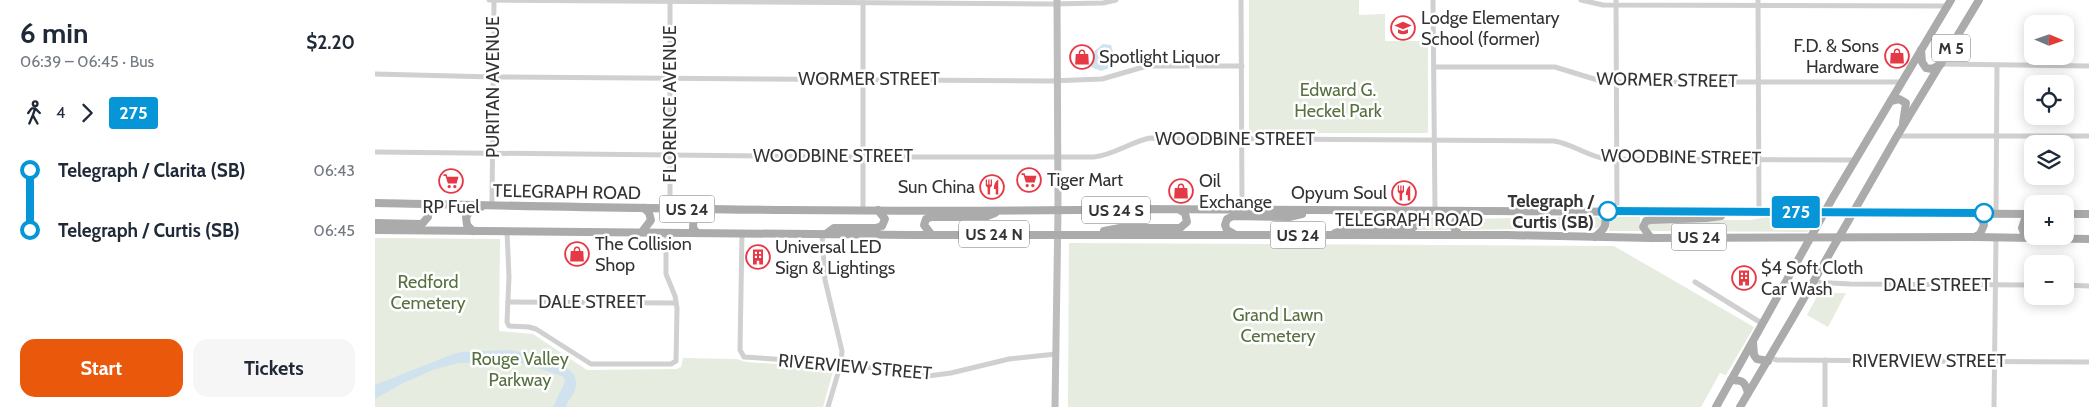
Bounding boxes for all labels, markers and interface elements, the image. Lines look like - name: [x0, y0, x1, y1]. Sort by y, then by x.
- place label: Lodge Elementary School (former): [1421, 7, 1560, 50]
- school or university icon: Lodge Elementary School (former): [1390, 15, 1416, 41]
- north arrow: [2024, 15, 2074, 65]
- map controls: [2024, 15, 2074, 305]
- text: 6 min: [20, 16, 89, 50]
- street label: PURITAN AVENUE: [482, 16, 504, 158]
- street label: FLORENCE AVENUE: [659, 25, 681, 183]
- text: $2.20: [306, 31, 355, 54]
- road number: M 5: [1932, 34, 1970, 62]
- place label: F.D. & Sons Hardware: [1793, 35, 1879, 78]
- shop icon: F.D. & Sons Hardware: [1884, 43, 1910, 69]
- shop icon: Spotlight Liquor: [1069, 44, 1095, 70]
- place label: Spotlight Liquor: [1099, 46, 1220, 68]
- text: 06:39 – 06:45 · Bus: [20, 52, 154, 71]
- street label: WORMER STREET: [798, 68, 940, 90]
- street label: WORMER STREET: [1596, 68, 1738, 92]
- button: locate: [2024, 75, 2074, 125]
- park label: Edward G. Heckel Park: [1294, 79, 1383, 122]
- icon: walk: [20, 99, 48, 127]
- icon: forward: [73, 99, 101, 127]
- text: 275: [119, 102, 148, 124]
- text: 4: [56, 103, 65, 122]
- street label: WOODBINE STREET: [1155, 128, 1316, 150]
- button: layers: [2024, 135, 2074, 185]
- street label: WOODBINE STREET: [753, 145, 914, 167]
- street label: WOODBINE STREET: [1601, 145, 1762, 169]
- text: Telegraph / Clarita (SB): [58, 159, 245, 182]
- text: 06:43: [314, 161, 355, 180]
- supermarket icon: Tiger Mart: [1016, 167, 1042, 193]
- supermarket icon: RP Fuel: [438, 168, 464, 194]
- place label: Tiger Mart: [1047, 169, 1123, 191]
- place label: Oil Exchange: [1199, 170, 1272, 213]
- restaurant icon: Sun China: [979, 174, 1005, 200]
- place label: Sun China: [898, 176, 975, 198]
- shop icon: Oil Exchange: [1168, 178, 1194, 204]
- street label: TELEGRAPH ROAD: [493, 180, 641, 204]
- restaurant icon: Opyum Soul: [1391, 180, 1417, 206]
- place label: Opyum Soul: [1291, 182, 1388, 204]
- place label: Telegraph / Curtis (SB): [1508, 190, 1595, 233]
- road number: US 24: [659, 195, 715, 222]
- button: +: [2024, 195, 2074, 245]
- place label: RP Fuel: [423, 196, 480, 218]
- road number: US 24 S: [1082, 196, 1150, 224]
- line badge: 275: [1767, 196, 1825, 228]
- marker: Telegraph / Curtis (SB): [1598, 201, 1618, 221]
- text: 275: [1782, 201, 1810, 223]
- unlabelled marker: [1974, 203, 1994, 223]
- street label: TELEGRAPH ROAD: [1335, 209, 1483, 231]
- text: Telegraph / Curtis (SB): [58, 219, 240, 242]
- road number: US 24 N: [959, 220, 1029, 248]
- text: 06:45: [314, 221, 355, 240]
- road number: US 24: [1271, 222, 1325, 248]
- road number: US 24: [1671, 223, 1727, 250]
- place label: The Collision Shop: [595, 233, 692, 276]
- place label: Universal LED Sign & Lightings: [775, 236, 895, 279]
- shop icon: The Collision Shop: [564, 241, 590, 267]
- building icon: Universal LED Sign & Lightings: [745, 244, 771, 270]
- button: −: [2024, 255, 2074, 305]
- place label: $4 Soft Cloth Car Wash: [1761, 257, 1863, 300]
- building icon: $4 Soft Cloth Car Wash: [1731, 265, 1757, 291]
- park label: Redford Cemetery: [390, 271, 466, 314]
- street label: DALE STREET: [1883, 274, 1991, 296]
- street label: DALE STREET: [538, 291, 646, 313]
- park label: Grand Lawn Cemetery: [1233, 304, 1323, 347]
- button: Start: [20, 339, 183, 397]
- button: Tickets: [193, 339, 355, 397]
- park label: Rouge Valley Parkway: [471, 348, 569, 391]
- street label: RIVERVIEW STREET: [777, 349, 933, 385]
- street label: RIVERVIEW STREET: [1852, 350, 2007, 372]

